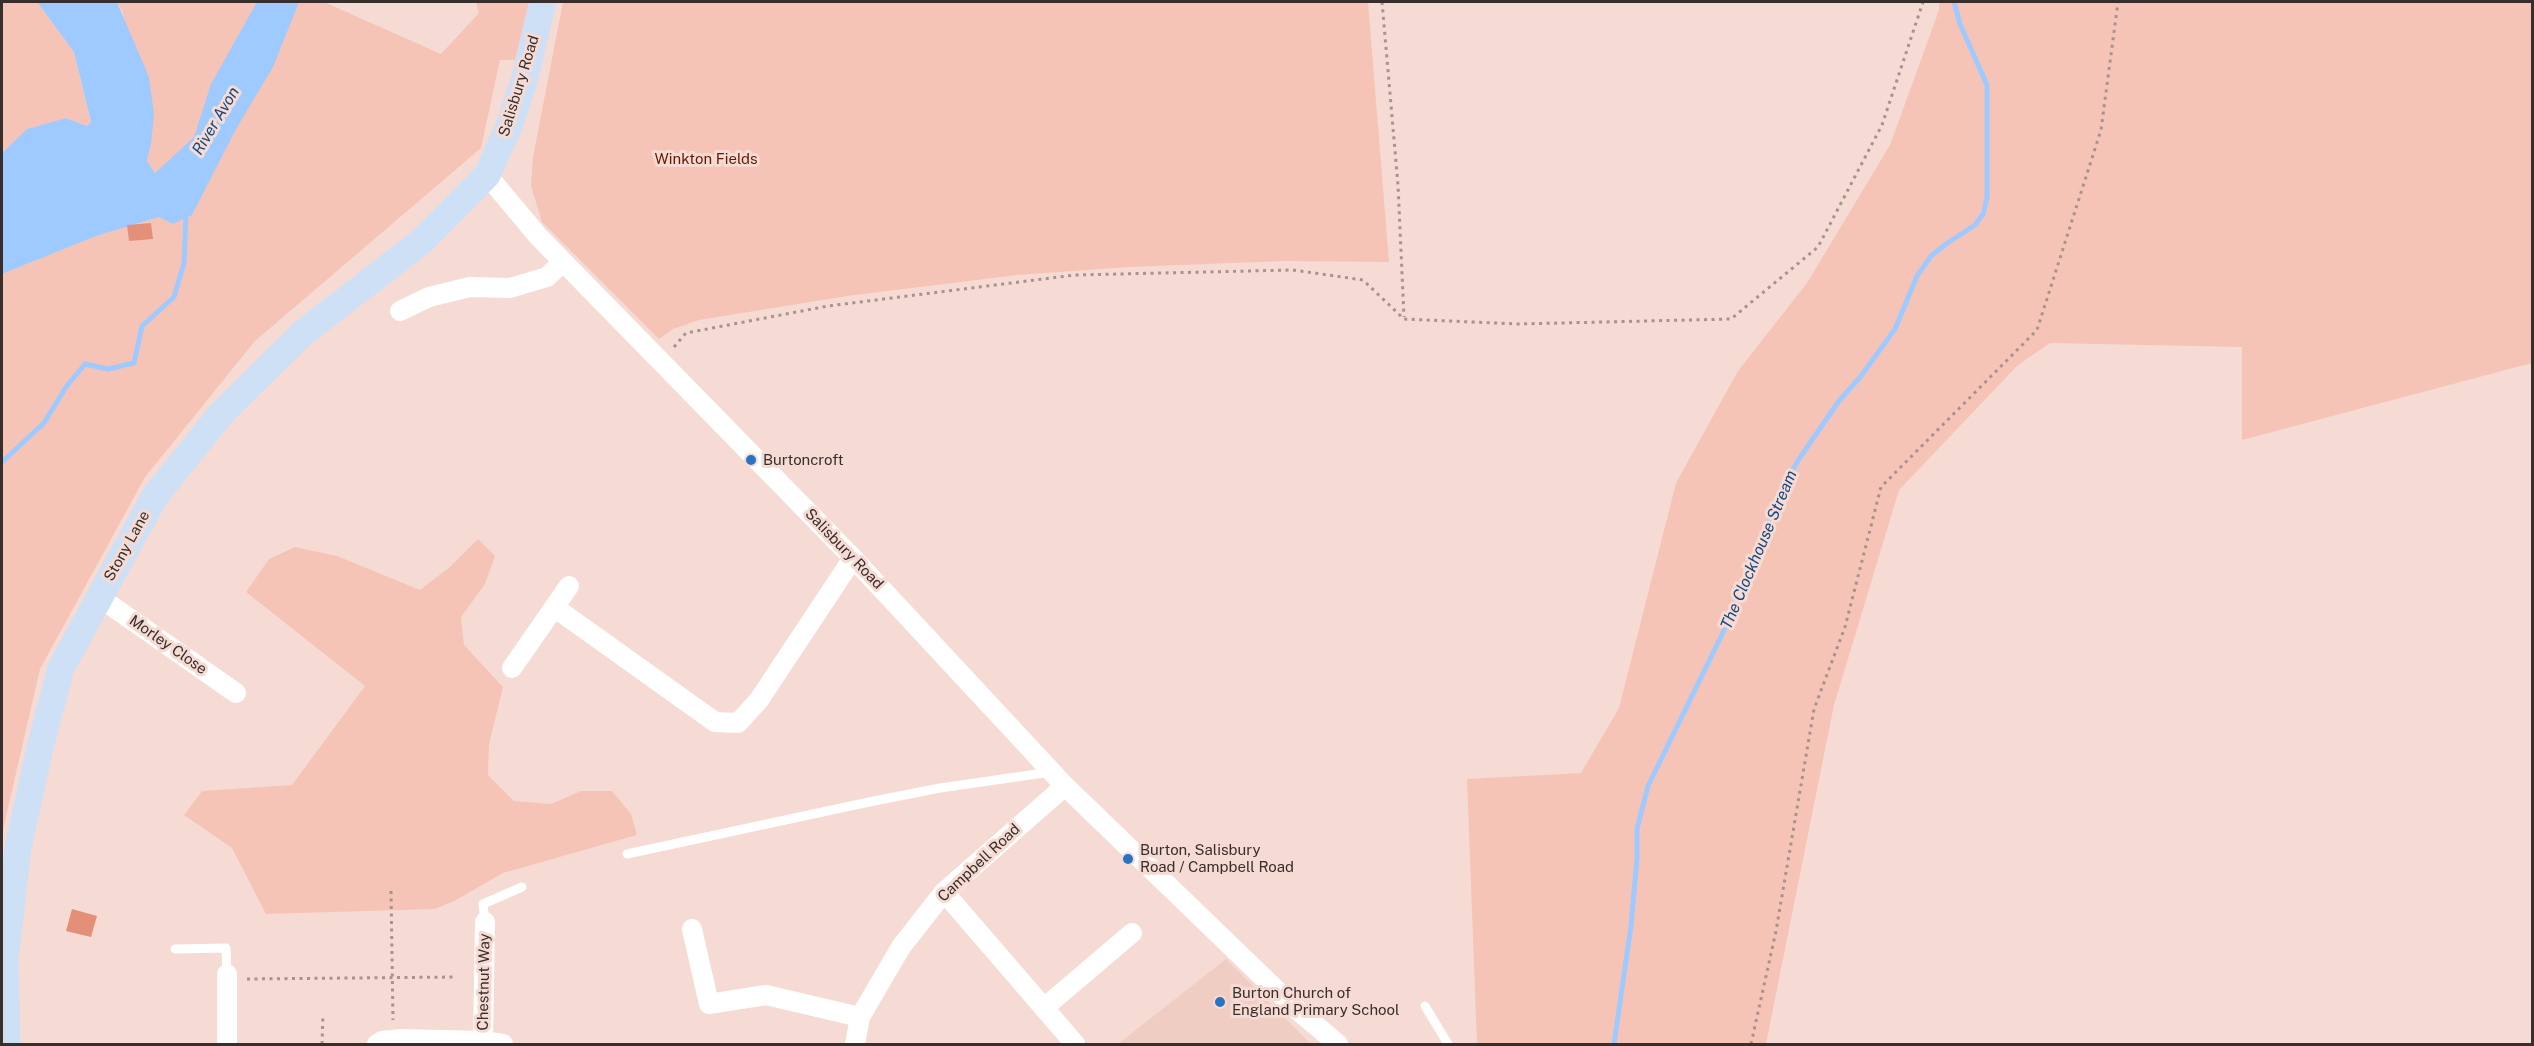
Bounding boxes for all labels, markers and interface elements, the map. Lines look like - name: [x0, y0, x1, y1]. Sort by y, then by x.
- street label: Salisbury Road: [495, 33, 543, 139]
- water label: River Avon: [188, 84, 244, 158]
- park label: Winkton Fields: [654, 150, 758, 168]
- place label: Burtoncroft: [763, 451, 844, 469]
- marker: Burtoncroft: [744, 453, 758, 467]
- water label: The Clockhouse Stream: [1717, 468, 1801, 632]
- street label: Salisbury Road: [801, 505, 887, 593]
- street label: Stony Lane: [100, 508, 154, 584]
- street label: Morley Close: [126, 612, 210, 678]
- street label: Campbell Road: [934, 820, 1024, 906]
- place label: Burton, Salisbury Road / Campbell Road: [1140, 841, 1294, 876]
- marker: Burton, Salisbury Road / Campbell Road: [1121, 852, 1135, 866]
- street label: Chestnut Way: [474, 933, 494, 1031]
- place label: Burton Church of England Primary School: [1232, 984, 1400, 1019]
- marker: Burton Church of England Primary School: [1213, 995, 1227, 1009]

